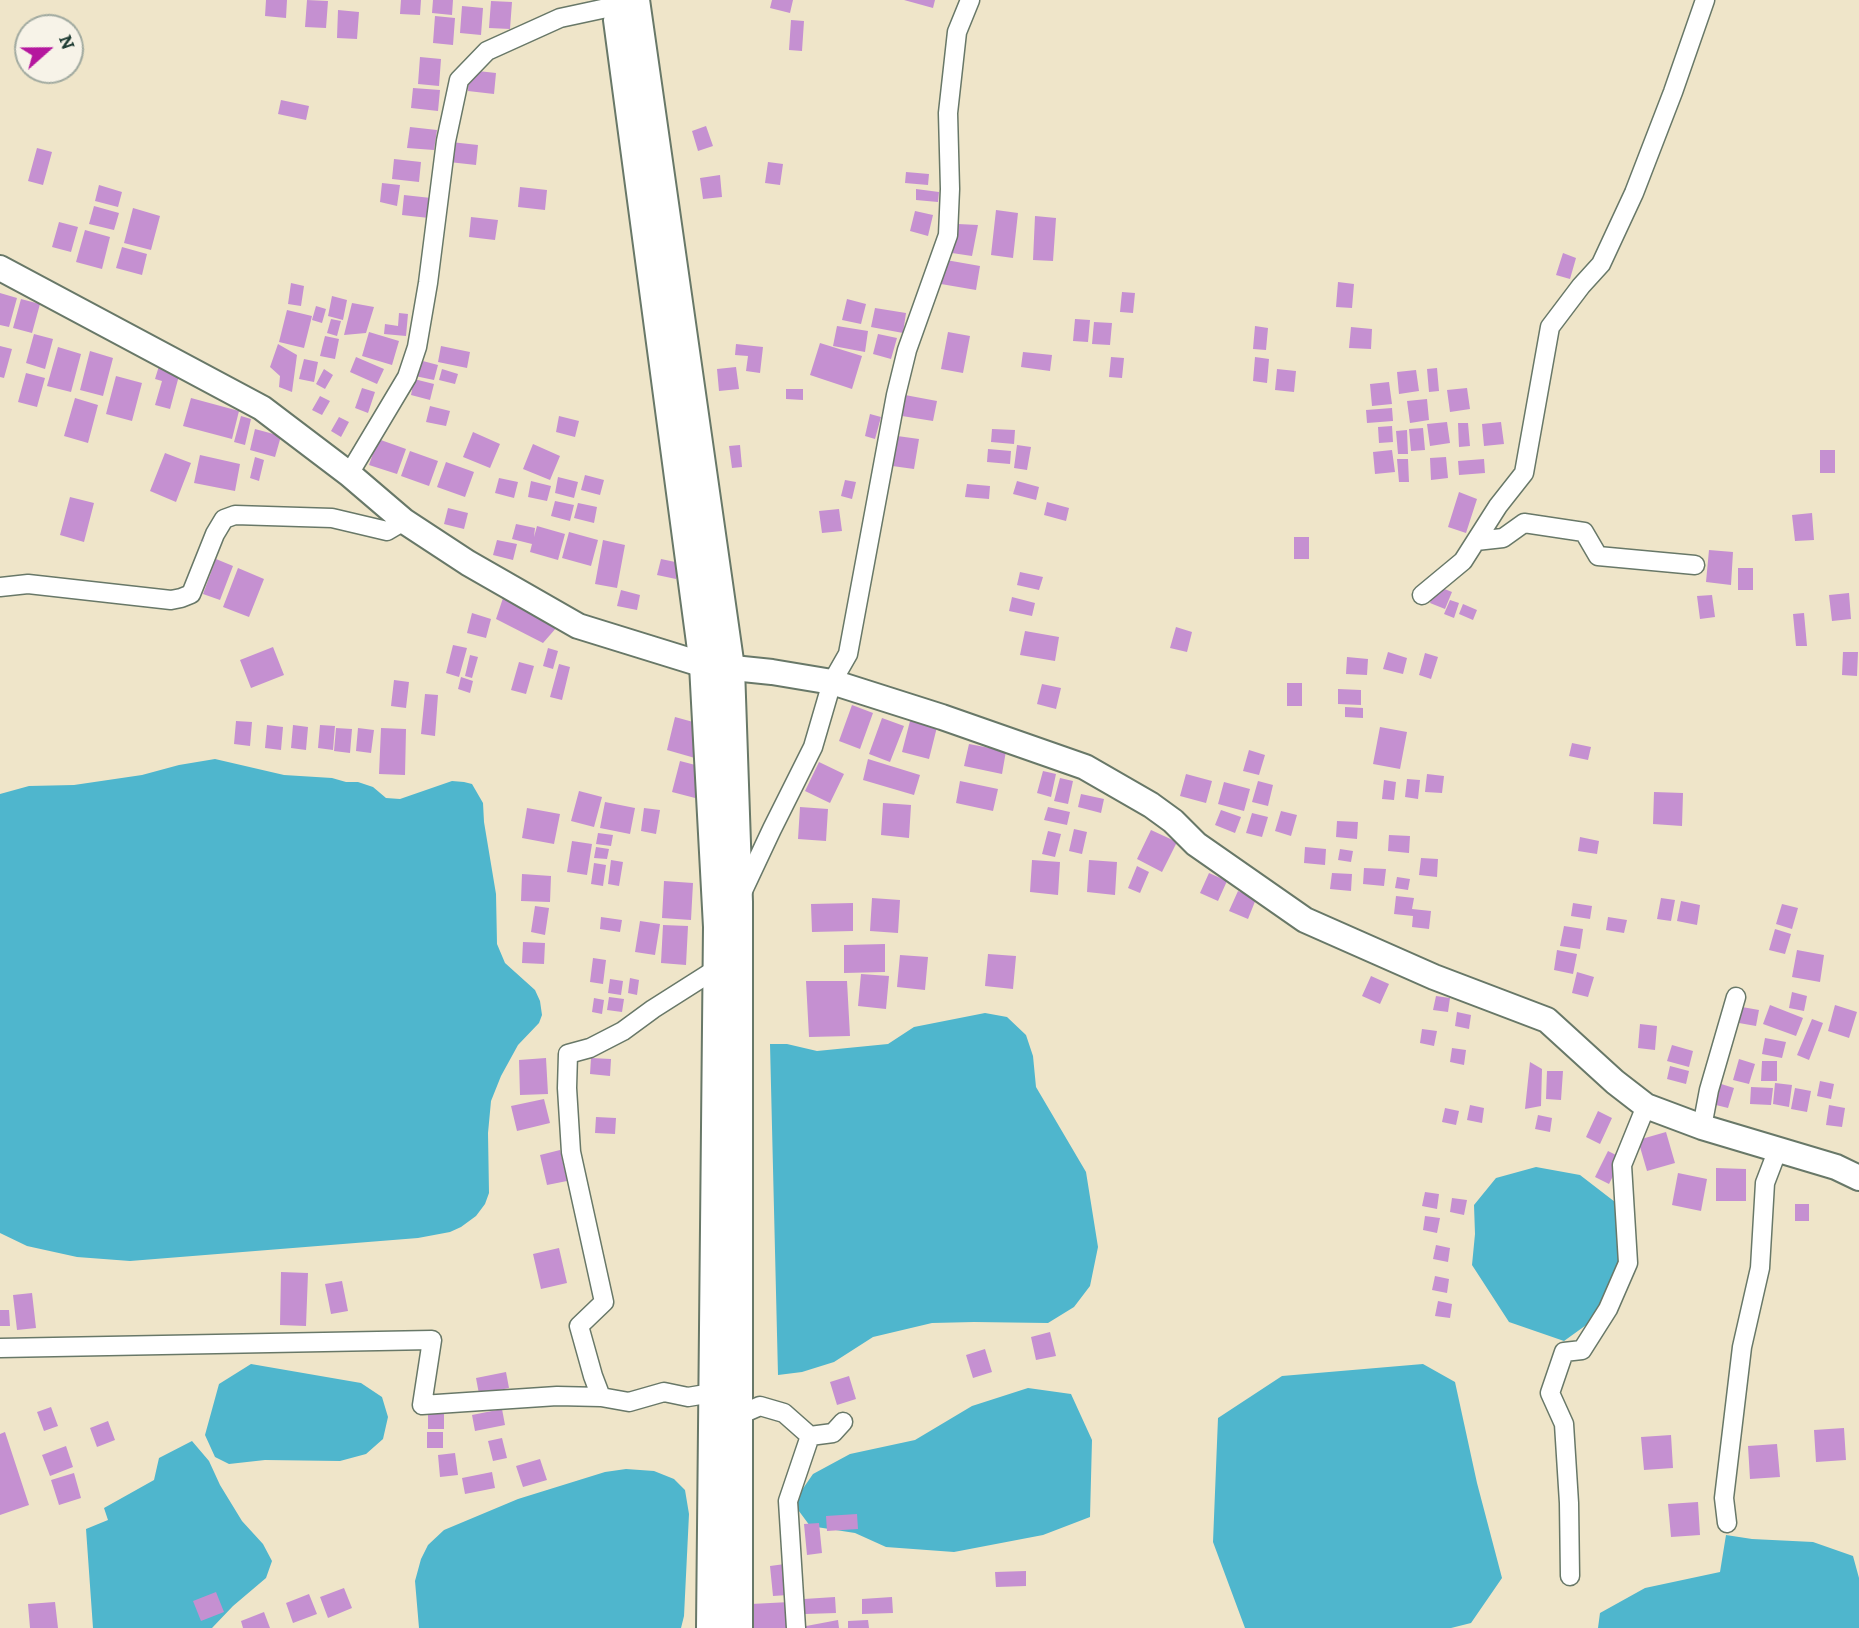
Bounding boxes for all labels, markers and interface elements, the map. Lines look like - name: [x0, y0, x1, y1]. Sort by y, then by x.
- north arrow: [14, 14, 84, 84]
- text: N: [52, 31, 81, 53]

